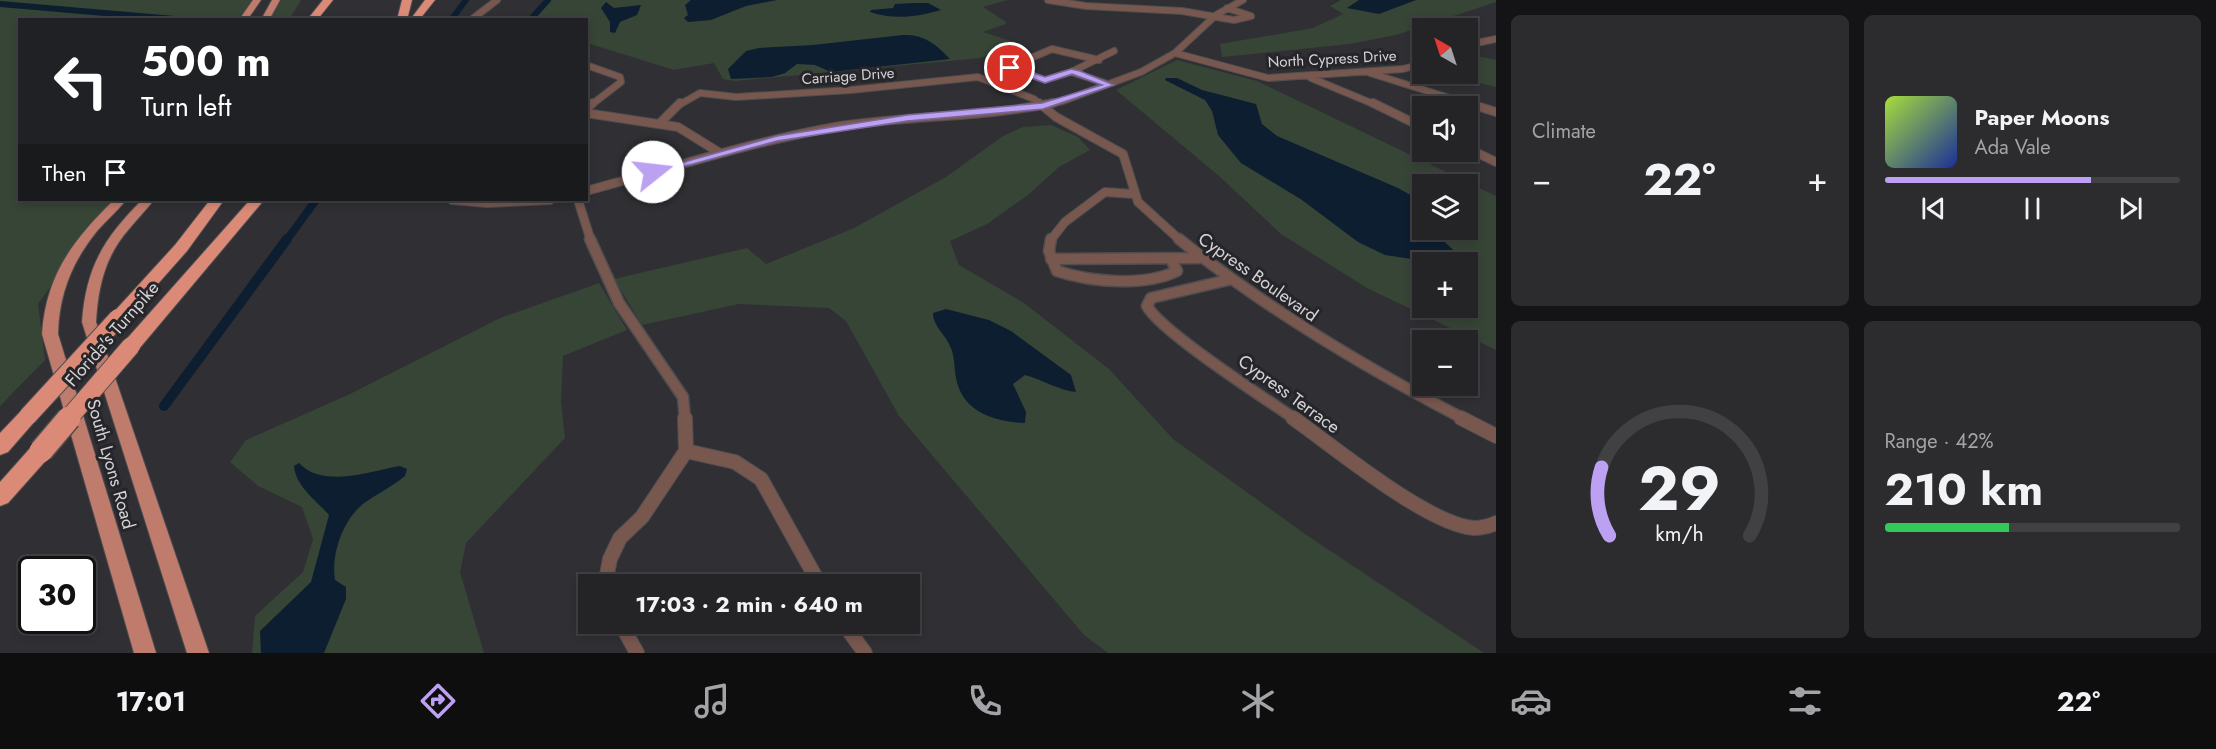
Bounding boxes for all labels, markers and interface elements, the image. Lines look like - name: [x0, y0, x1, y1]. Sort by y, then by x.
- north arrow: [1412, 18, 1478, 84]
- map controls: [1412, 18, 1478, 396]
- text: 500 m: [141, 31, 271, 92]
- icon: left: [42, 42, 120, 120]
- pin: [984, 42, 1035, 93]
- street label: North Cypress Drive: [1267, 45, 1397, 73]
- icon: arrive: [993, 51, 1026, 84]
- street label: Carriage Drive: [801, 62, 895, 90]
- text: Turn left: [141, 87, 231, 126]
- button: sound: [1412, 96, 1478, 162]
- text: Paper Moons: [1975, 101, 2109, 133]
- text: Climate: [1532, 117, 1596, 146]
- text: Ada Vale: [1975, 133, 2050, 162]
- position arrow: [621, 140, 685, 204]
- text: 22°: [1643, 147, 1716, 212]
- icon: arrive: [99, 156, 132, 189]
- text: −: [1532, 156, 1551, 203]
- text: +: [1807, 156, 1828, 203]
- text: Then: [42, 157, 87, 189]
- button: layers: [1412, 174, 1478, 240]
- icon: previous: [1917, 192, 1950, 225]
- icon: pause: [2016, 192, 2049, 225]
- icon: next: [2114, 192, 2147, 225]
- street label: Cypress Boulevard: [1193, 226, 1323, 328]
- button: +: [1412, 252, 1478, 318]
- street label: Florida's Turnpike: [59, 276, 165, 392]
- button: −: [1412, 330, 1478, 396]
- street label: Cypress Terrace: [1233, 348, 1345, 440]
- street label: South Lyons Road: [80, 396, 142, 532]
- text: Range · 42%: [1885, 427, 1994, 456]
- text: 29: [1638, 443, 1721, 533]
- text: 210 km: [1885, 457, 2043, 522]
- text: km/h: [1656, 519, 1704, 550]
- speed limit sign: 30: [18, 556, 96, 634]
- text: 17:03 · 2 min · 640 m: [635, 588, 863, 620]
- icon: directions: [417, 680, 459, 722]
- icon: music: [691, 680, 733, 722]
- icon: phone: [964, 680, 1006, 722]
- icon: climate: [1237, 680, 1279, 722]
- icon: car: [1510, 680, 1552, 722]
- icon: filters: [1784, 680, 1826, 722]
- text: 17:01: [116, 682, 186, 721]
- text: 22°: [2057, 682, 2100, 721]

